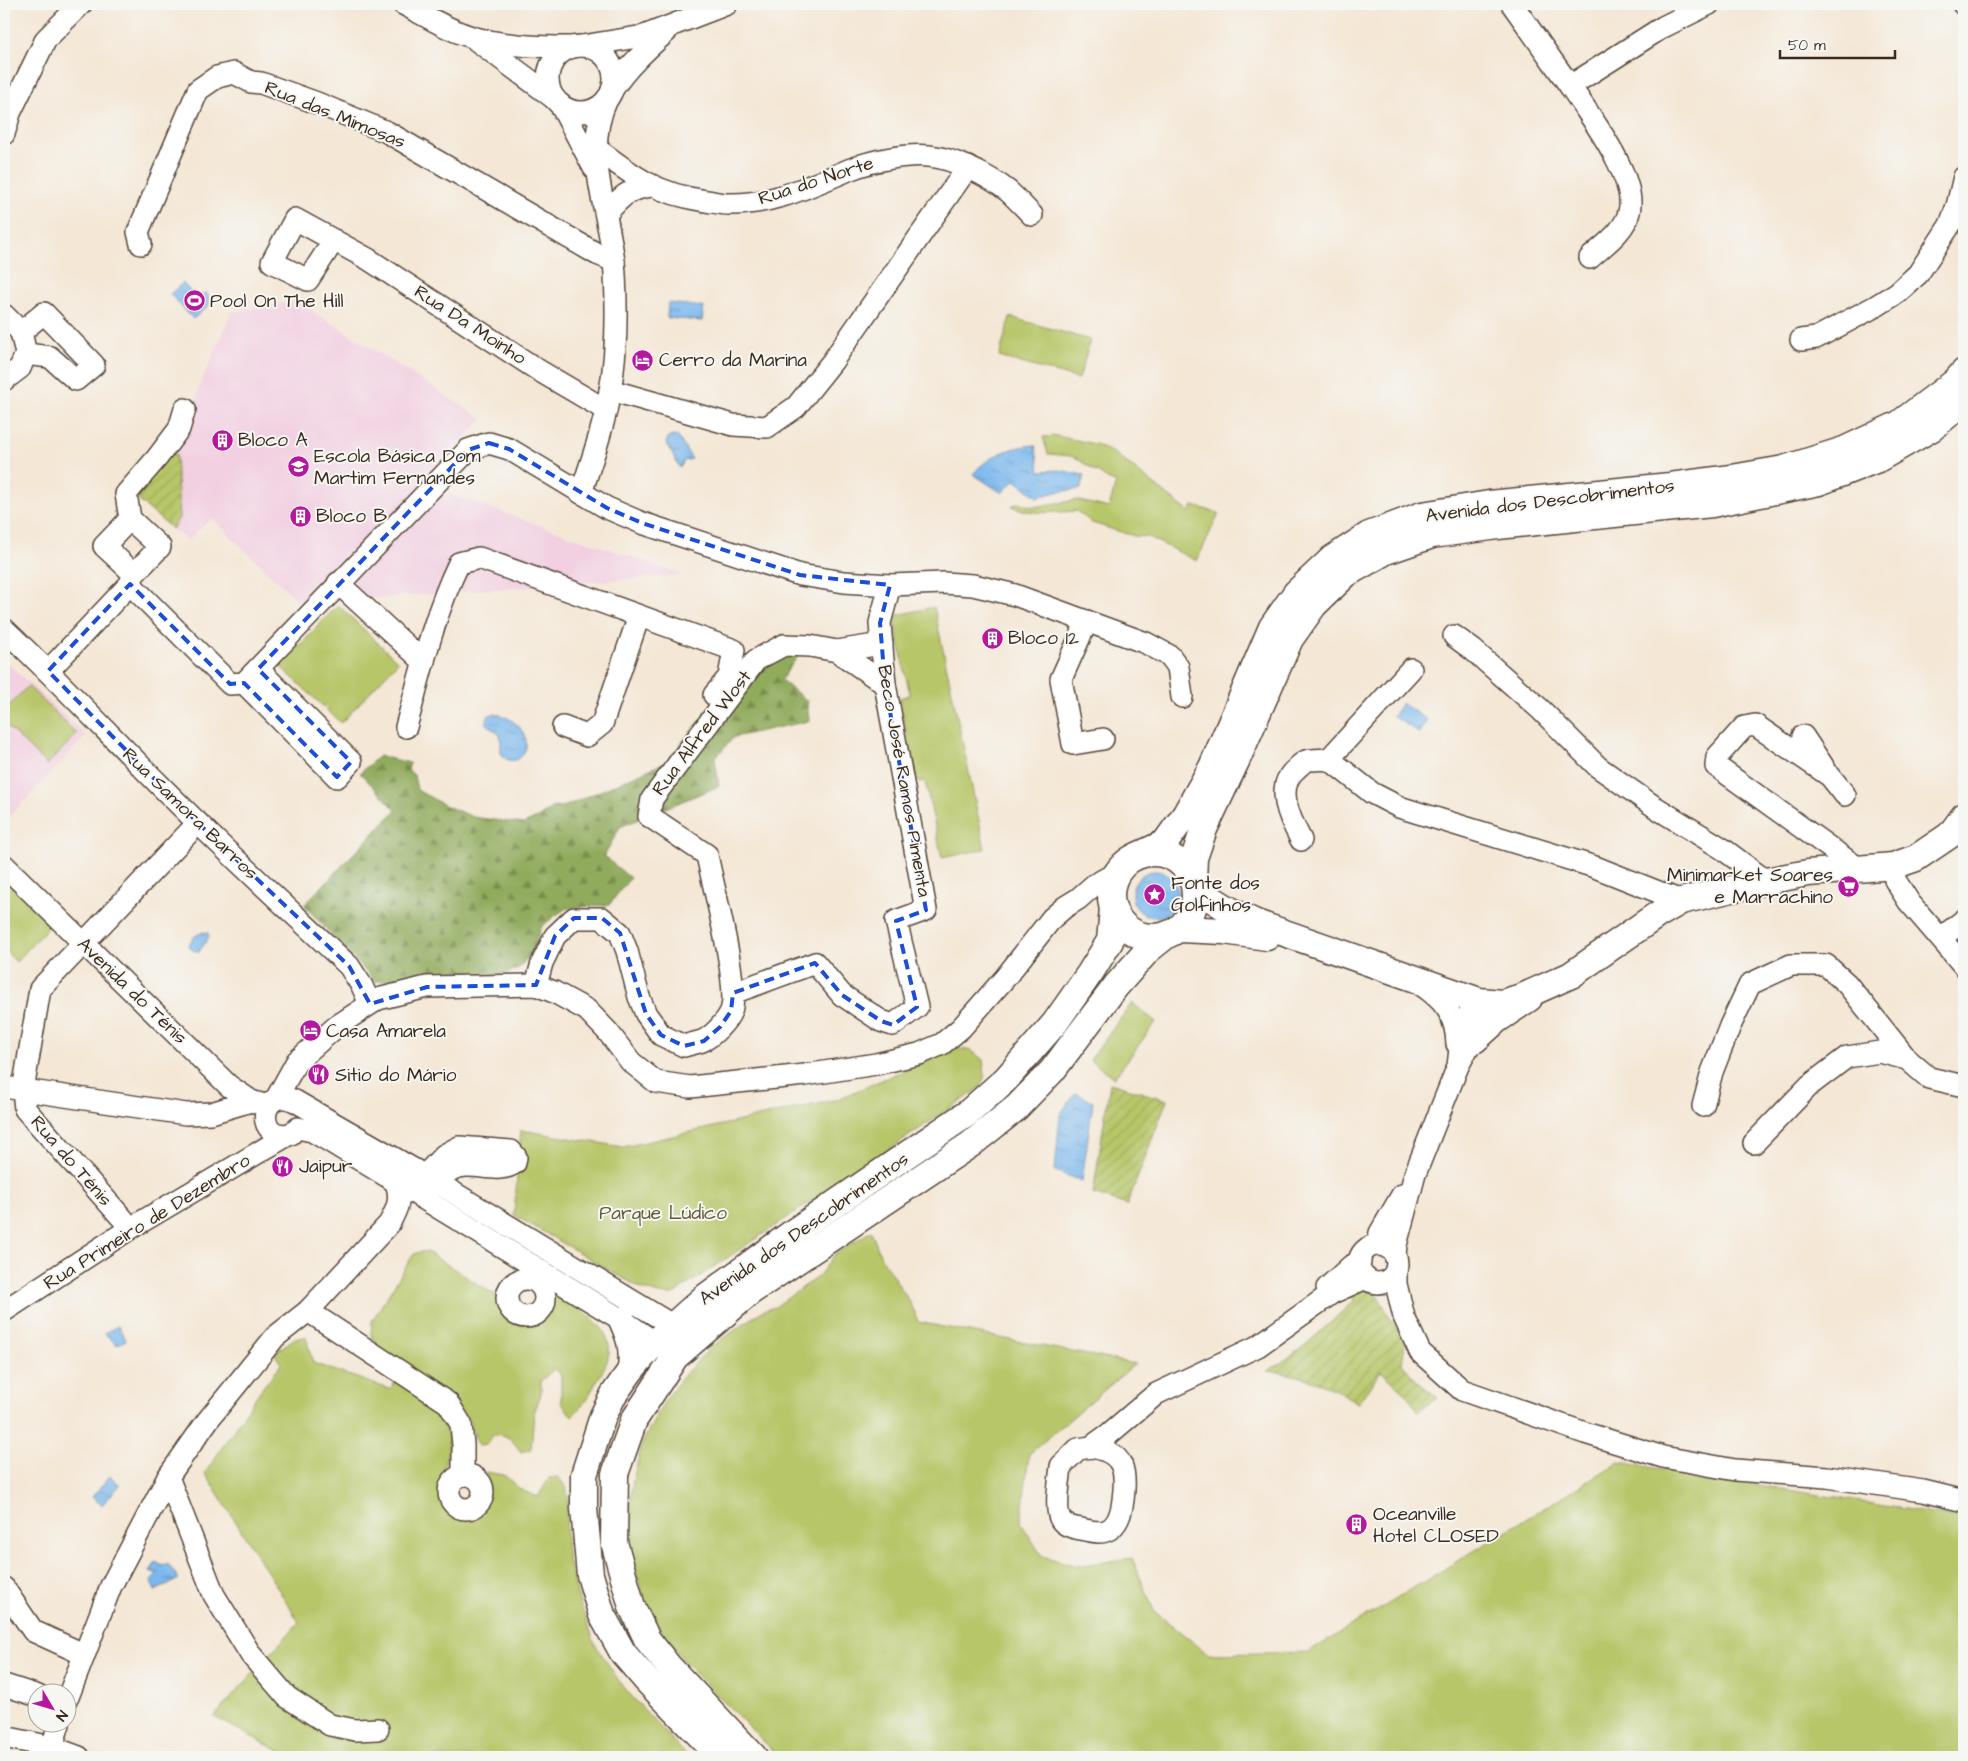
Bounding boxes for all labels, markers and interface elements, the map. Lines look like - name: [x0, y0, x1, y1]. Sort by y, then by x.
- scale bar: [1780, 28, 1896, 60]
- text: 50 m: [1788, 35, 1826, 56]
- street label: Rua das Mimosas: [260, 74, 410, 156]
- street label: Rua do Norte: [755, 150, 877, 212]
- street label: Rua Da Moinho: [409, 279, 532, 372]
- place label: Pool On The Hill: [210, 288, 343, 315]
- sports icon: Pool On The Hill: [182, 289, 206, 313]
- place label: Cerro da Marina: [659, 347, 807, 374]
- hotel icon: Cerro da Marina: [631, 348, 655, 372]
- place label: Bloco A: [238, 427, 308, 454]
- building icon: Bloco A: [210, 428, 234, 452]
- place label: Escola Básica Dom Martim Fernandes: [314, 443, 481, 492]
- school or university icon: Escola Básica Dom Martim Fernandes: [286, 455, 310, 479]
- street label: Avenida dos Descobrimentos: [1424, 472, 1676, 530]
- place label: Bloco B: [316, 503, 388, 530]
- building icon: Bloco B: [288, 504, 312, 528]
- place label: Bloco 12: [1008, 625, 1079, 652]
- building icon: Bloco 12: [980, 626, 1004, 650]
- street label: Beco José Ramos Pimenta: [870, 663, 938, 899]
- street label: Rua Alfred Wost: [646, 664, 758, 801]
- street label: Rua Samora Barros: [116, 742, 264, 886]
- place label: Minimarket Soares e Marrachino: [1667, 862, 1833, 911]
- place label: Fonte dos Golfinhos: [1171, 870, 1260, 919]
- supermarket icon: Minimarket Soares e Marrachino: [1837, 874, 1861, 898]
- place icon: Fonte dos Golfinhos: [1143, 882, 1167, 906]
- street label: Avenida do Ténis: [71, 931, 193, 1051]
- place label: Casa Amarela: [326, 1018, 446, 1045]
- hotel icon: Casa Amarela: [298, 1019, 322, 1043]
- place label: Sitio do Mário: [335, 1062, 457, 1089]
- restaurant icon: Sitio do Mário: [307, 1063, 331, 1087]
- street label: Rua do Ténis: [24, 1110, 118, 1212]
- street label: Avenida dos Descobrimentos: [694, 1146, 914, 1312]
- street label: Rua Primeiro de Dezembro: [38, 1147, 256, 1297]
- place label: Jaipur: [299, 1153, 353, 1180]
- restaurant icon: Jaipur: [271, 1154, 295, 1178]
- park label: Parque Lúdico: [599, 1200, 727, 1227]
- place label: Oceanville Hotel CLOSED: [1373, 1501, 1499, 1550]
- building icon: Oceanville Hotel CLOSED: [1345, 1513, 1369, 1537]
- north arrow: [28, 1684, 78, 1734]
- text: N: [51, 1706, 72, 1725]

